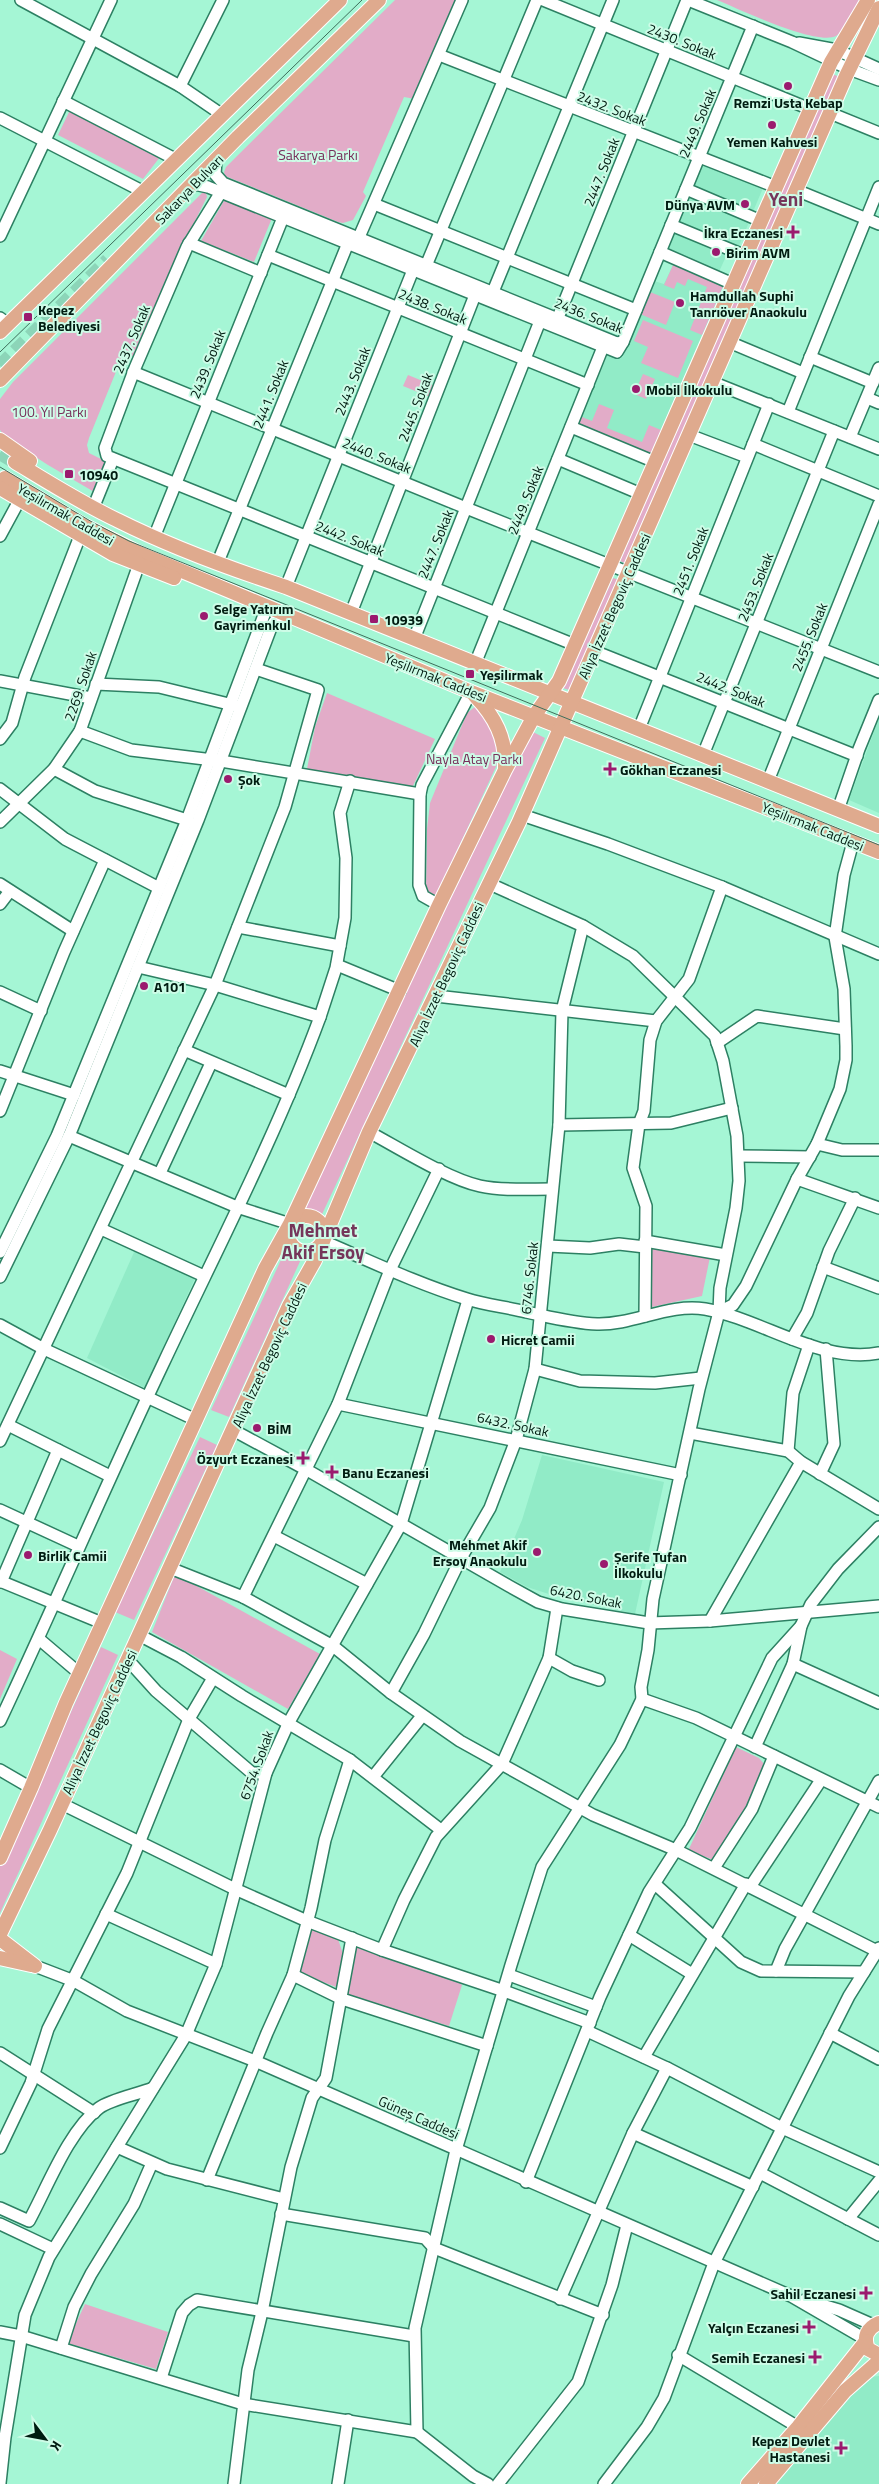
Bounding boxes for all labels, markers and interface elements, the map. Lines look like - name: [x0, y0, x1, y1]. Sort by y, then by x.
- street label: 2430. Sokak: [644, 18, 720, 64]
- marker: Remzi Usta Kebap: [782, 80, 794, 92]
- street label: 2432. Sokak: [574, 85, 650, 131]
- street label: 2449. Sokak: [673, 85, 721, 161]
- place label: Remzi Usta Kebap: [733, 92, 843, 113]
- marker: Yemen Kahvesi: [766, 119, 778, 131]
- place label: Yemen Kahvesi: [727, 131, 818, 152]
- street label: 2447. Sokak: [578, 134, 624, 210]
- park label: Sakarya Parkı: [278, 144, 358, 165]
- street label: Sakarya Bulvarı: [150, 149, 228, 229]
- district label: Yeni: [769, 184, 803, 213]
- place label: Dünya AVM: [665, 194, 735, 215]
- marker: Dünya AVM: [739, 198, 751, 210]
- place label: İkra Eczanesi: [704, 222, 783, 243]
- marker: İkra Eczanesi: [787, 226, 799, 238]
- place label: Birim AVM: [726, 242, 790, 263]
- marker: Birim AVM: [710, 246, 722, 258]
- street label: 2438. Sokak: [395, 283, 471, 329]
- place label: Hamdullah Suphi Tanrıöver Anaokulu: [690, 285, 807, 322]
- street label: 2436. Sokak: [551, 292, 627, 338]
- marker: Hamdullah Suphi Tanrıöver Anaokulu: [674, 297, 686, 309]
- place label: Kepez Belediyesi: [38, 299, 100, 336]
- street label: 2437. Sokak: [107, 301, 155, 377]
- marker: Kepez Belediyesi: [22, 311, 34, 323]
- street label: 2439. Sokak: [184, 326, 230, 402]
- street label: 2443. Sokak: [329, 343, 375, 419]
- street label: 2441. Sokak: [247, 356, 293, 432]
- street label: 2445. Sokak: [392, 369, 438, 445]
- place label: Mobil İlkokulu: [646, 379, 732, 400]
- marker: Mobil İlkokulu: [630, 383, 642, 395]
- park label: 100. Yıl Parkı: [11, 401, 87, 422]
- street label: 2440. Sokak: [339, 432, 415, 478]
- street label: 2449. Sokak: [502, 462, 548, 538]
- place label: 10940: [79, 464, 118, 485]
- marker: 10940: [63, 468, 75, 480]
- street label: Yeşilırmak Caddesi: [14, 478, 118, 550]
- street label: 2447. Sokak: [412, 506, 458, 582]
- street label: 2442. Sokak: [312, 515, 388, 561]
- street label: 2451. Sokak: [667, 523, 713, 599]
- street label: Aliya İzzet Begoviç Caddesi: [572, 530, 656, 682]
- street label: 2453. Sokak: [732, 549, 778, 625]
- place label: Selge Yatırım Gayrimenkul: [214, 598, 294, 635]
- street label: 2455. Sokak: [786, 599, 832, 675]
- place label: 10939: [384, 609, 423, 630]
- marker: Selge Yatırım Gayrimenkul: [198, 610, 210, 622]
- marker: 10939: [368, 613, 380, 625]
- street label: Yeşilırmak Caddesi: [382, 647, 490, 707]
- street label: 2269. Sokak: [58, 648, 102, 724]
- place label: Yeşilırmak: [480, 664, 544, 685]
- street label: 2442. Sokak: [693, 666, 769, 712]
- marker: Yeşilırmak: [464, 668, 476, 680]
- park label: Nayla Atay Parkı: [426, 748, 522, 769]
- place label: Gökhan Eczanesi: [620, 759, 721, 780]
- marker: Gökhan Eczanesi: [604, 763, 616, 775]
- place label: Şok: [238, 769, 261, 790]
- marker: Şok: [222, 773, 234, 785]
- street label: Yeşilırmak Caddesi: [759, 796, 867, 856]
- street label: Aliya İzzet Begoviç Caddesi: [403, 898, 489, 1050]
- place label: A101: [154, 976, 186, 997]
- marker: A101: [138, 980, 150, 992]
- district label: Mehmet Akif Ersoy: [281, 1215, 365, 1266]
- street label: 6746. Sokak: [515, 1240, 543, 1315]
- street label: Aliya İzzet Begoviç Caddesi: [226, 1279, 312, 1431]
- place label: Hicret Camii: [501, 1329, 575, 1350]
- marker: Hicret Camii: [485, 1333, 497, 1345]
- street label: 6432. Sokak: [475, 1406, 551, 1442]
- place label: BİM: [267, 1418, 292, 1439]
- marker: BİM: [251, 1422, 263, 1434]
- place label: Özyurt Eczanesi: [197, 1448, 293, 1469]
- marker: Özyurt Eczanesi: [297, 1452, 309, 1464]
- place label: Banu Eczanesi: [342, 1462, 429, 1483]
- marker: Banu Eczanesi: [326, 1466, 338, 1478]
- place label: Mehmet Akif Ersoy Anaokulu: [433, 1534, 527, 1571]
- place label: Birlik Camii: [38, 1545, 107, 1566]
- marker: Mehmet Akif Ersoy Anaokulu: [531, 1546, 543, 1558]
- place label: Şerife Tufan İlkokulu: [614, 1546, 687, 1583]
- marker: Birlik Camii: [22, 1549, 34, 1561]
- marker: Şerife Tufan İlkokulu: [598, 1558, 610, 1570]
- street label: 6420. Sokak: [548, 1579, 624, 1613]
- street label: Aliya İzzet Begoviç Caddesi: [56, 1646, 142, 1798]
- street label: 6754. Sokak: [234, 1727, 278, 1803]
- street label: Güneş Caddesi: [375, 2090, 463, 2144]
- place label: Sahil Eczanesi: [770, 2283, 856, 2304]
- marker: Sahil Eczanesi: [860, 2287, 872, 2299]
- place label: Yalçın Eczanesi: [708, 2317, 799, 2338]
- marker: Yalçın Eczanesi: [803, 2321, 815, 2333]
- place label: Semih Eczanesi: [712, 2347, 805, 2368]
- marker: Semih Eczanesi: [809, 2351, 821, 2363]
- north arrow: [20, 2414, 70, 2464]
- place label: Kepez Devlet Hastanesi: [752, 2430, 830, 2467]
- text: K: [45, 2437, 68, 2456]
- marker: Kepez Devlet Hastanesi: [834, 2441, 848, 2455]

